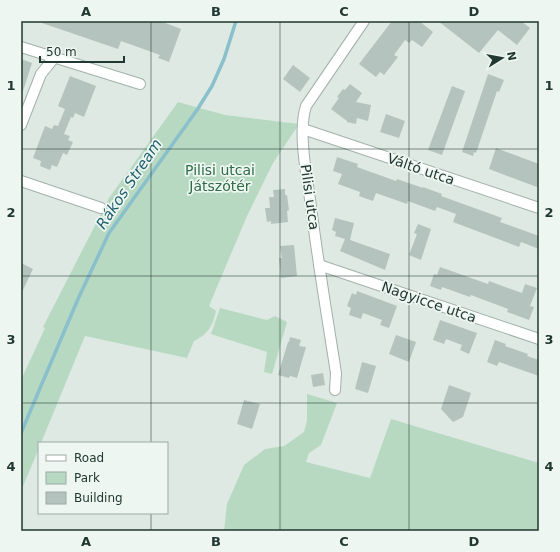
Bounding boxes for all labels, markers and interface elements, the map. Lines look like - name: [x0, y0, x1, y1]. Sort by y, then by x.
- text: A: [81, 4, 91, 19]
- text: B: [211, 4, 221, 19]
- text: C: [339, 4, 349, 19]
- text: D: [469, 4, 480, 19]
- scale bar: [40, 38, 124, 64]
- north arrow: [482, 38, 522, 78]
- text: 50 m: [46, 45, 77, 59]
- text: N: [504, 50, 519, 62]
- text: 1: [6, 78, 16, 93]
- text: 1: [544, 78, 554, 93]
- water label: Rákos Stream: [92, 136, 166, 232]
- street label: Váltó utca: [385, 150, 457, 188]
- park label: Pilisi utcai Játszótér: [185, 162, 255, 194]
- street label: Pilisi utca: [297, 163, 323, 231]
- text: 2: [6, 205, 16, 220]
- text: 2: [544, 205, 554, 220]
- street label: Nagyicce utca: [379, 278, 479, 326]
- text: 3: [6, 332, 16, 347]
- text: 3: [544, 332, 554, 347]
- legend: [38, 442, 168, 514]
- text: Road: [74, 451, 104, 465]
- text: 4: [6, 459, 16, 474]
- text: 4: [544, 459, 554, 474]
- text: Park: [74, 471, 100, 485]
- text: Building: [74, 491, 123, 505]
- text: A: [81, 534, 91, 549]
- text: B: [211, 534, 221, 549]
- text: C: [339, 534, 349, 549]
- text: D: [469, 534, 480, 549]

